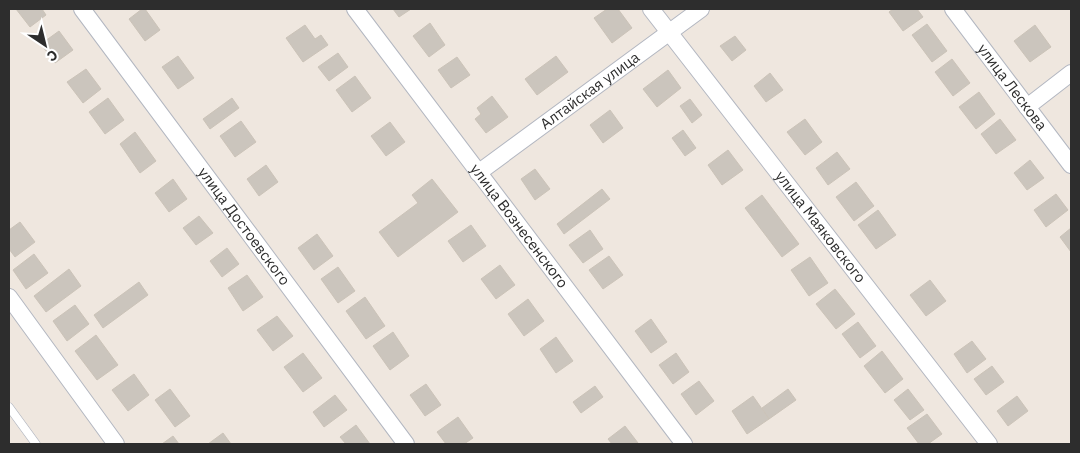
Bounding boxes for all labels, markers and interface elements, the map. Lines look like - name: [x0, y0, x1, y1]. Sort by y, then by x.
- north arrow: [20, 20, 70, 70]
- street label: улица Лескова: [974, 40, 1051, 134]
- text: С: [44, 46, 61, 66]
- street label: Алтайская улица: [536, 47, 643, 133]
- street label: улица Вознесенского: [466, 160, 573, 292]
- street label: улица Достоевского: [194, 163, 294, 289]
- street label: улица Маяковского: [771, 167, 870, 286]

